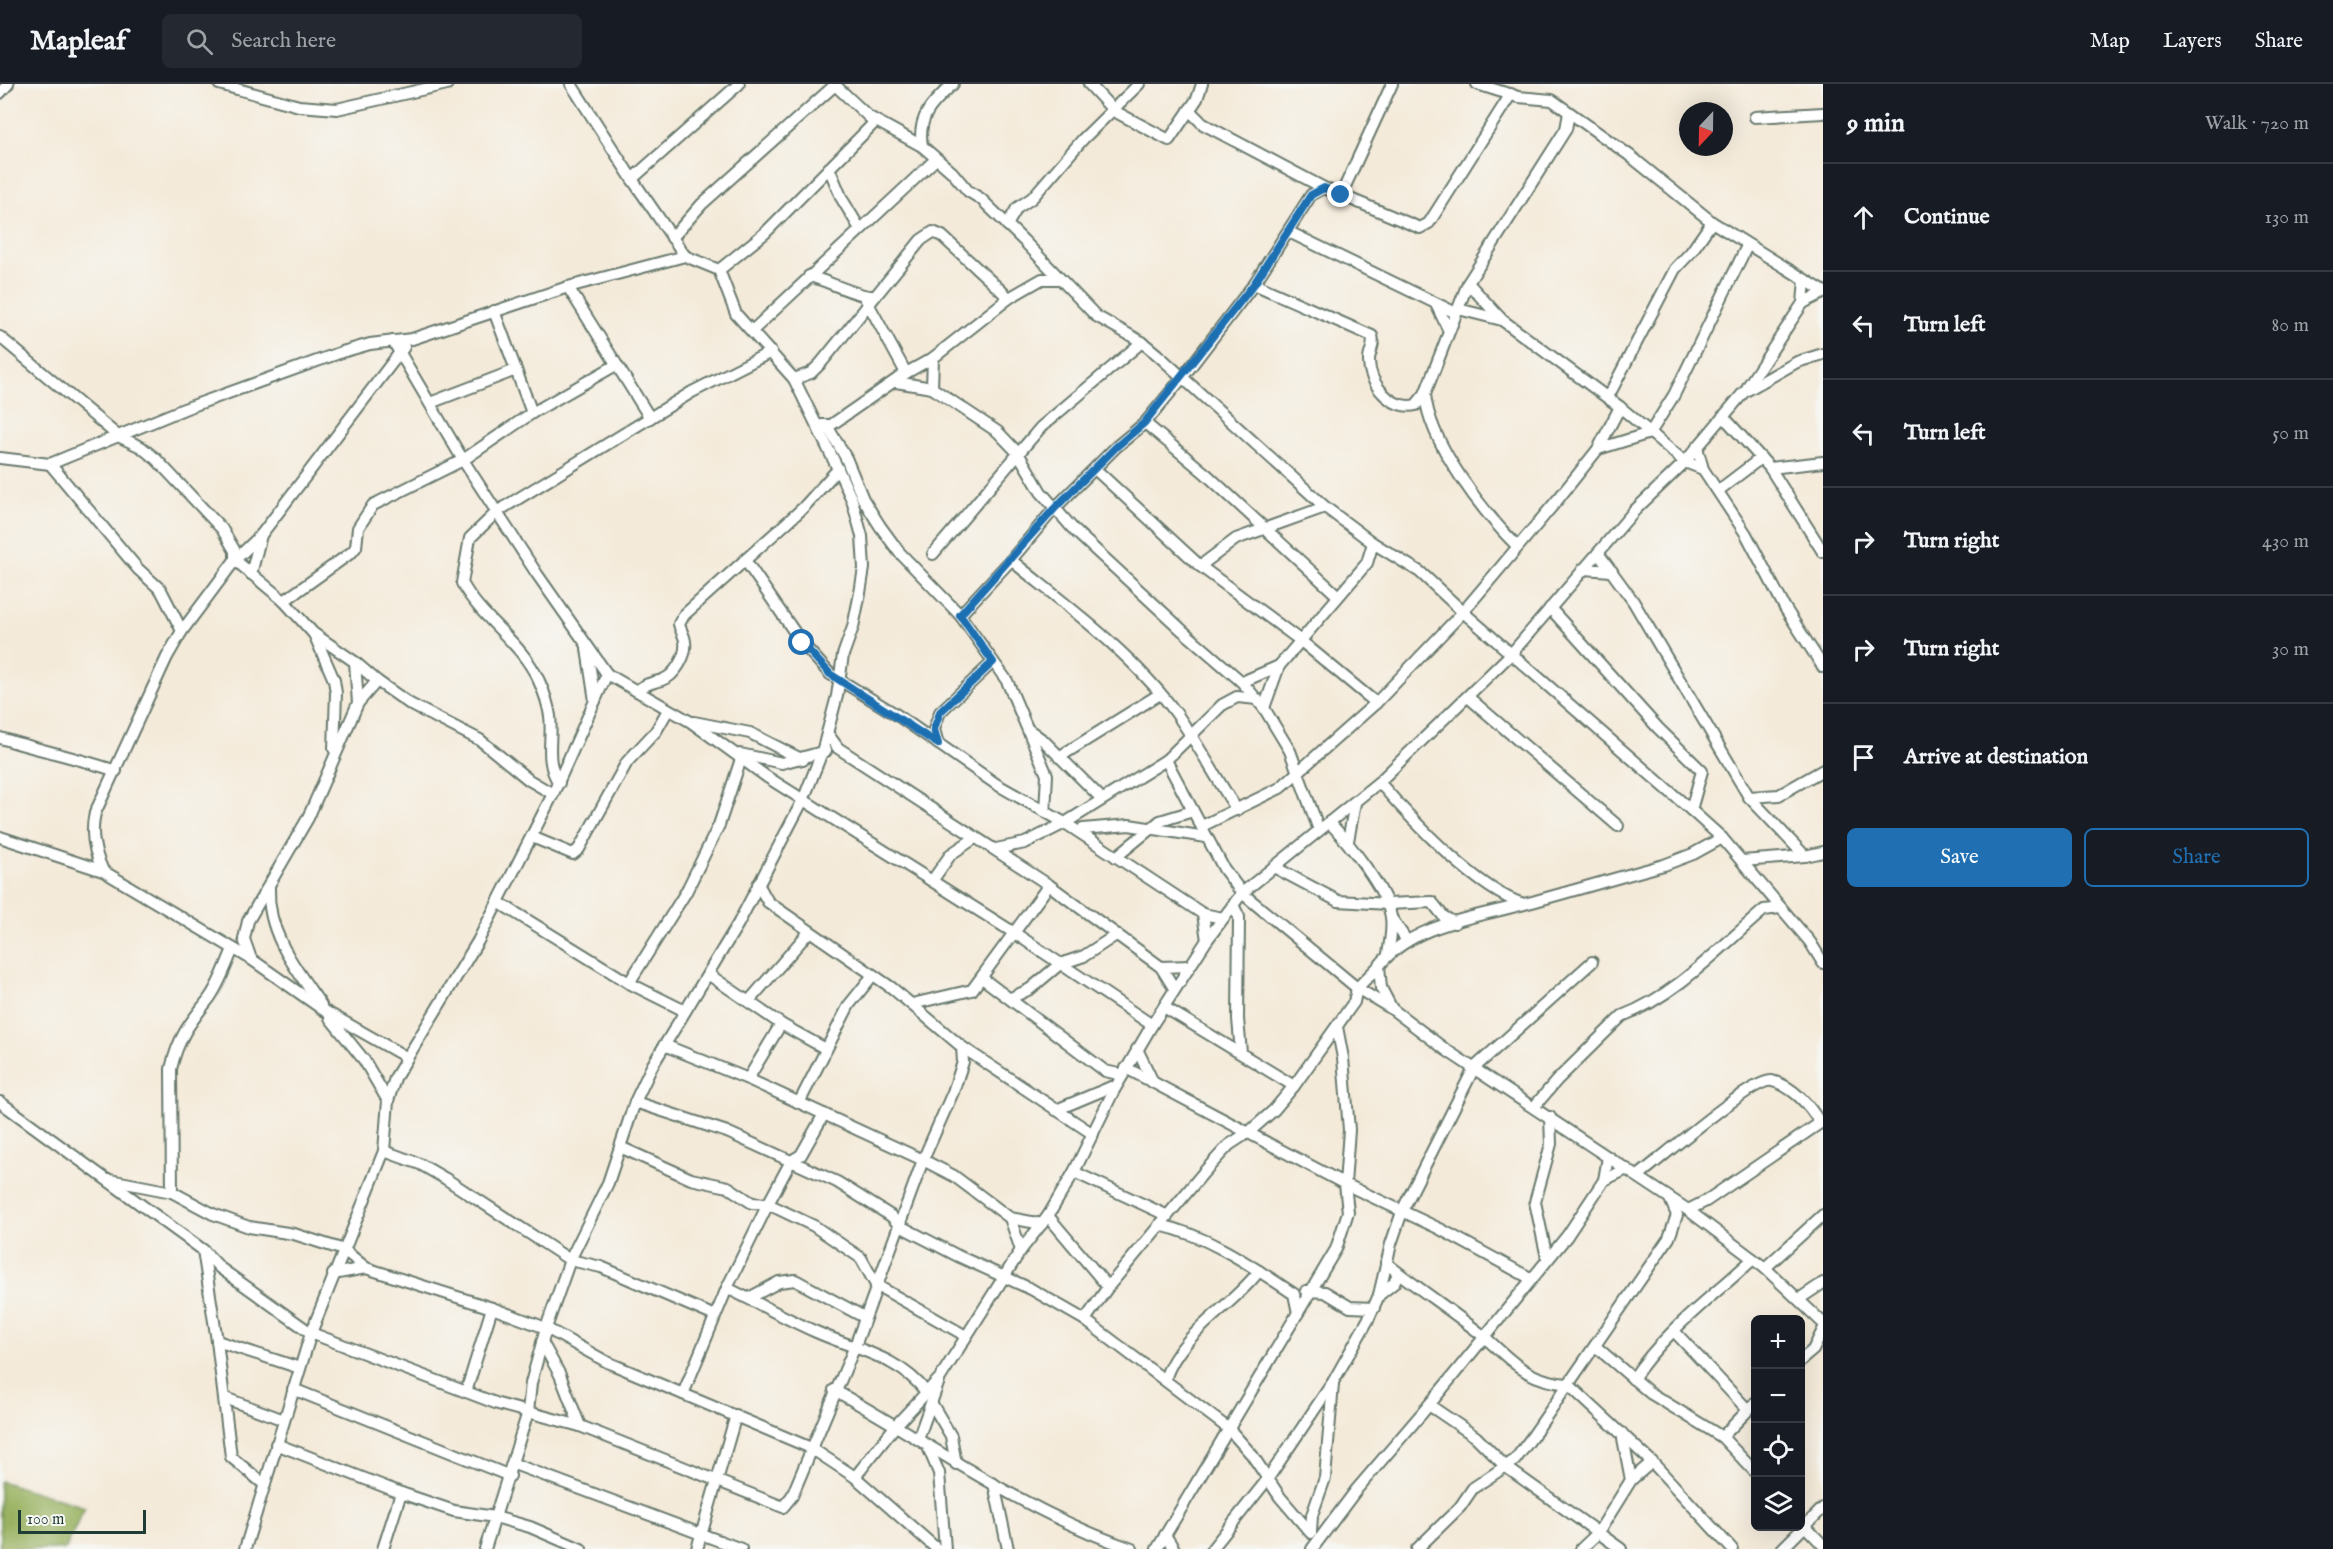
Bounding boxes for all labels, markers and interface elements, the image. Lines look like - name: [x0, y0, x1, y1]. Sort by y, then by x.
- search box: [162, 14, 582, 68]
- text: Mapleaf: [30, 24, 126, 59]
- icon: search: [183, 25, 216, 58]
- text: Search here: [231, 27, 336, 55]
- text: Map: [2090, 28, 2130, 55]
- text: Layers: [2163, 28, 2222, 55]
- text: Share: [2255, 28, 2303, 55]
- north arrow: [1679, 102, 1733, 156]
- text: 9 min: [1847, 107, 1905, 140]
- text: Walk · 720 m: [2205, 111, 2309, 136]
- route end: [1327, 181, 1353, 207]
- icon: ahead: [1847, 201, 1880, 234]
- text: Continue: [1904, 203, 1990, 231]
- text: 130 m: [2264, 205, 2309, 230]
- icon: left: [1847, 309, 1880, 342]
- text: Turn left: [1904, 311, 1986, 339]
- text: 80 m: [2272, 313, 2309, 338]
- icon: left: [1847, 417, 1880, 450]
- text: Turn left: [1904, 419, 1986, 447]
- text: 50 m: [2272, 421, 2309, 446]
- icon: right: [1847, 525, 1880, 558]
- text: Turn right: [1904, 527, 1999, 555]
- text: 430 m: [2262, 529, 2309, 554]
- route start: [788, 629, 814, 655]
- icon: right: [1847, 633, 1880, 666]
- text: Turn right: [1904, 635, 1999, 663]
- text: 30 m: [2272, 637, 2309, 662]
- icon: arrive: [1847, 741, 1880, 774]
- text: Arrive at destination: [1904, 743, 2088, 771]
- button: Save: [1847, 828, 2072, 887]
- button: Share: [2084, 828, 2309, 887]
- map controls: [1751, 1315, 1805, 1531]
- button: +: [1751, 1315, 1805, 1369]
- button: −: [1751, 1369, 1805, 1423]
- button: locate: [1751, 1423, 1805, 1477]
- button: layers: [1751, 1477, 1805, 1531]
- scale bar: [18, 1507, 146, 1534]
- text: 100 m: [27, 1510, 64, 1530]

